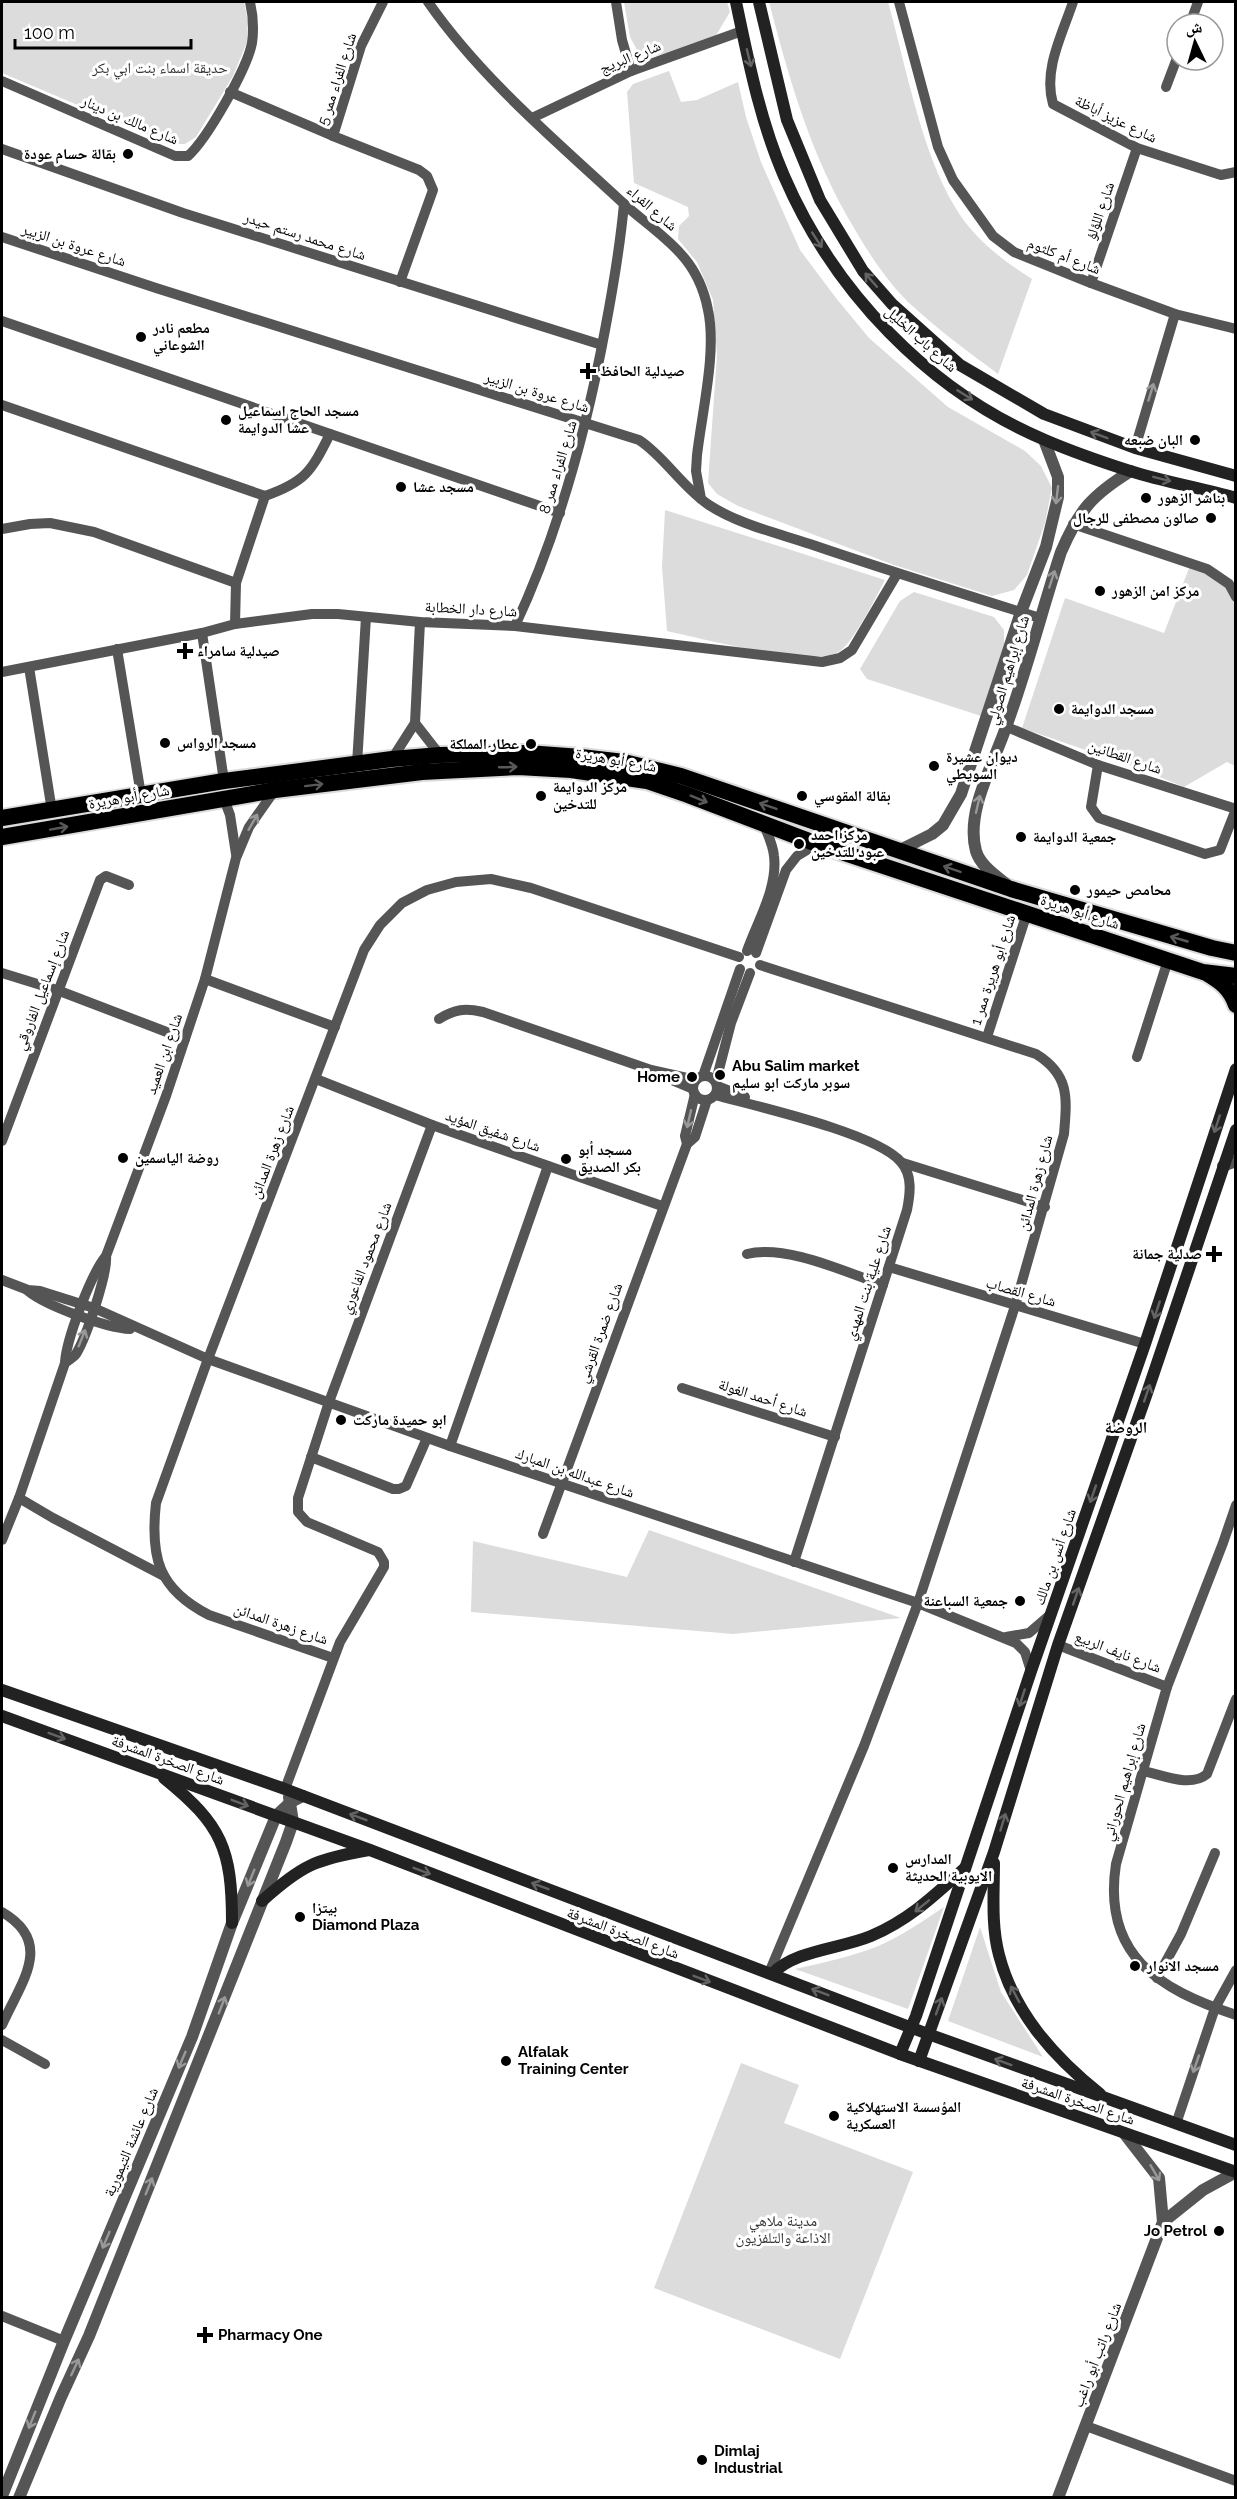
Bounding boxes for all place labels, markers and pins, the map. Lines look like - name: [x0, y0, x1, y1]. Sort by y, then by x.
- place label: بقالة حسام عودة: [24, 145, 116, 164]
- marker: بقالة حسام عودة: [121, 147, 135, 161]
- place label: مطعم نادر الشوعاني: [152, 319, 210, 357]
- marker: مطعم نادر الشوعاني: [134, 330, 148, 344]
- place label: صيدلية الحافظ: [600, 362, 685, 380]
- marker: صيدلية الحافظ: [581, 364, 595, 378]
- place label: مسجد الحاج اسماعيل عشا الدوايمة: [238, 402, 359, 437]
- marker: مسجد الحاج اسماعيل عشا الدوايمة: [219, 413, 233, 427]
- place label: البان ضبعه: [1124, 431, 1183, 449]
- marker: البان ضبعه: [1188, 433, 1202, 447]
- place label: مسجد عشا: [413, 478, 474, 496]
- marker: مسجد عشا: [394, 480, 408, 494]
- place label: بناشر الزهور: [1157, 489, 1225, 507]
- marker: بناشر الزهور: [1139, 491, 1153, 505]
- place label: صالون مصطفى للرجال: [1073, 509, 1199, 527]
- marker: صالون مصطفى للرجال: [1204, 511, 1218, 525]
- place label: مركز امن الزهور: [1111, 582, 1199, 600]
- marker: مركز امن الزهور: [1093, 584, 1107, 598]
- place label: صيدلية سامراء: [197, 642, 280, 660]
- marker: صيدلية سامراء: [178, 644, 192, 658]
- place label: مسجد الدوايمة: [1071, 700, 1154, 718]
- marker: مسجد الدوايمة: [1052, 702, 1066, 716]
- place label: مسجد الرواس: [177, 734, 256, 752]
- place label: عطار المملكة: [450, 735, 519, 753]
- marker: مسجد الرواس: [158, 736, 172, 750]
- marker: عطار المملكة: [524, 737, 538, 751]
- place label: ديوان عشيرة السويطي: [946, 748, 1018, 786]
- marker: ديوان عشيرة السويطي: [927, 759, 941, 773]
- place label: مركز الدوايمة للتدخين: [553, 778, 627, 813]
- place label: بقالة المقوسي: [814, 787, 891, 808]
- marker: مركز الدوايمة للتدخين: [534, 789, 548, 803]
- marker: بقالة المقوسي: [795, 789, 809, 803]
- place label: مركز احمد عبود للتدخين: [811, 826, 885, 861]
- place label: جمعية الدوايمة: [1033, 828, 1117, 846]
- marker: جمعية الدوايمة: [1014, 830, 1028, 844]
- marker: مركز احمد عبود للتدخين: [792, 837, 806, 851]
- place label: محامص حيمور: [1086, 881, 1171, 899]
- marker: محامص حيمور: [1068, 883, 1082, 897]
- place label: Abu Salim market سوبر ماركت ابو سليم: [732, 1057, 860, 1093]
- place label: Home: [637, 1068, 680, 1086]
- marker: Abu Salim market سوبر ماركت ابو سليم: [713, 1068, 727, 1082]
- marker: Home: [685, 1070, 699, 1084]
- place label: مسجد أبو بكر الصديق: [578, 1141, 641, 1176]
- place label: روضة الياسمين: [135, 1149, 219, 1167]
- marker: روضة الياسمين: [116, 1151, 130, 1165]
- marker: مسجد أبو بكر الصديق: [559, 1152, 573, 1166]
- place label: صدلية جمانة: [1132, 1245, 1202, 1263]
- marker: صدلية جمانة: [1207, 1247, 1221, 1261]
- place label: ابو حميدة ماركت: [353, 1411, 447, 1429]
- marker: ابو حميدة ماركت: [334, 1413, 348, 1427]
- place label: جمعية السباعنة: [924, 1592, 1008, 1610]
- marker: جمعية السباعنة: [1013, 1594, 1027, 1608]
- place label: المدارس الايوبية الحديثة: [905, 1850, 992, 1885]
- marker: المدارس الايوبية الحديثة: [886, 1861, 900, 1875]
- place label: بيتزا Diamond Plaza: [312, 1899, 420, 1934]
- marker: بيتزا Diamond Plaza: [293, 1910, 307, 1924]
- place label: مسجد الانوار: [1146, 1957, 1219, 1975]
- marker: مسجد الانوار: [1128, 1959, 1142, 1973]
- place label: Alfalak Training Center: [518, 2043, 629, 2078]
- marker: Alfalak Training Center: [499, 2054, 513, 2068]
- place label: المؤسسة الاستهلاكية العسكرية: [846, 2098, 961, 2133]
- marker: المؤسسة الاستهلاكية العسكرية: [827, 2109, 841, 2123]
- place label: Jo Petrol: [1144, 2222, 1207, 2240]
- marker: Jo Petrol: [1212, 2224, 1226, 2238]
- marker: Pharmacy One: [196, 2326, 214, 2344]
- place label: Pharmacy One: [218, 2326, 322, 2344]
- place label: Dimlaj Industrial: [714, 2442, 783, 2477]
- marker: Dimlaj Industrial: [695, 2453, 709, 2467]

